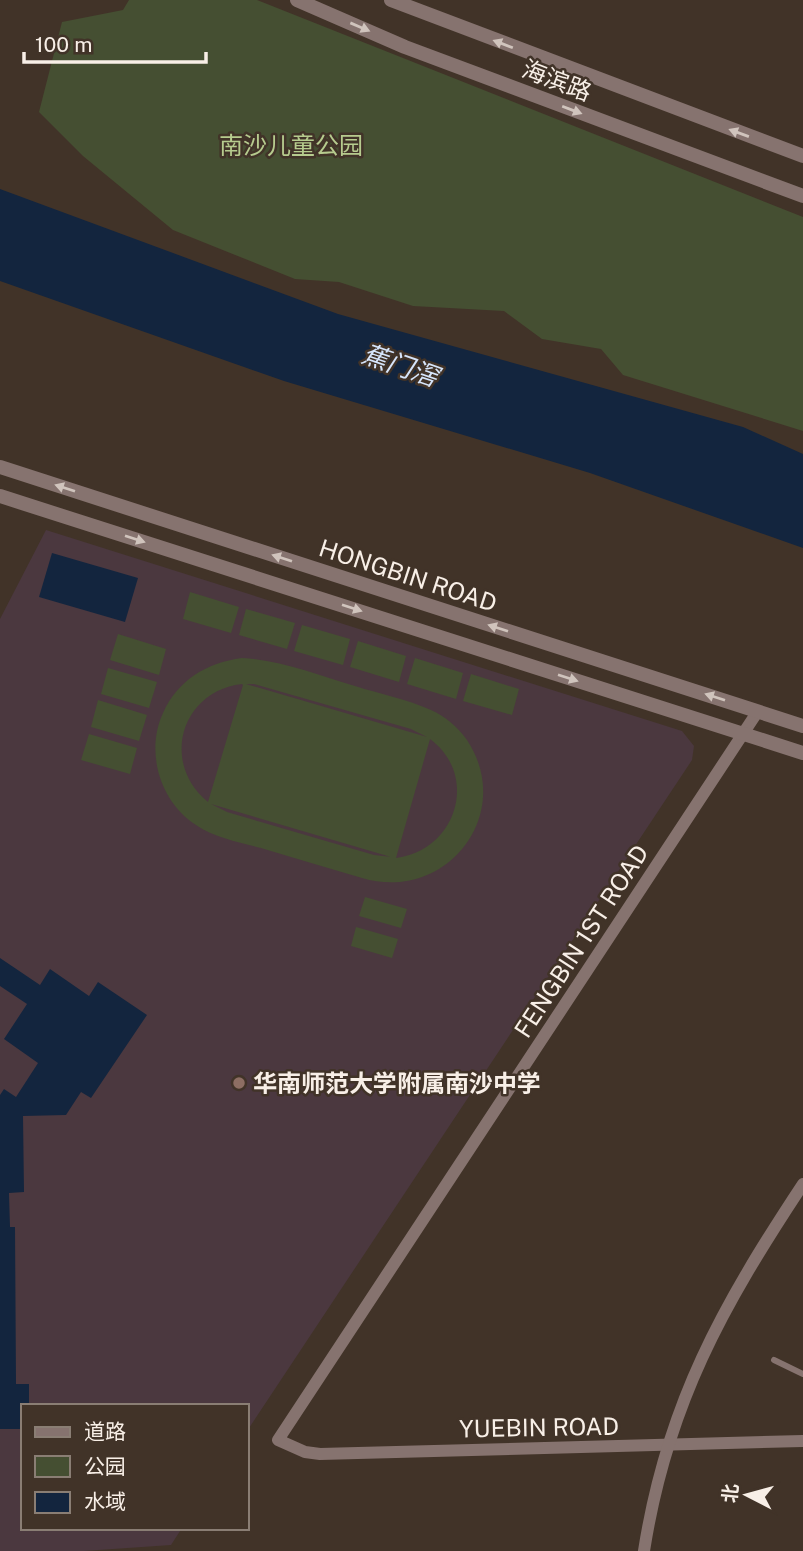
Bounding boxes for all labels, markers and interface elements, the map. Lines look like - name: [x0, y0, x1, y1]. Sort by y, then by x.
- scale bar: [24, 21, 206, 65]
- one-way arrow: [350, 21, 370, 33]
- text: 100 m: [35, 32, 92, 57]
- one-way arrow: [493, 39, 514, 50]
- street label: 海滨路: [518, 54, 596, 106]
- one-way arrow: [561, 105, 582, 116]
- one-way arrow: [728, 128, 749, 139]
- park label: 南沙儿童公园: [219, 131, 363, 159]
- water label: 蕉门滘: [358, 338, 446, 394]
- one-way arrow: [54, 482, 75, 493]
- street label: HONGBIN ROAD: [316, 533, 500, 617]
- one-way arrow: [125, 534, 146, 545]
- one-way arrow: [271, 552, 292, 563]
- one-way arrow: [341, 603, 362, 614]
- one-way arrow: [488, 622, 509, 632]
- one-way arrow: [558, 673, 579, 683]
- one-way arrow: [704, 692, 725, 702]
- street label: FENGBIN 1ST ROAD: [508, 839, 654, 1043]
- place label: 华南师范大学附属南沙中学: [253, 1069, 541, 1097]
- marker: 华南师范大学附属南沙中学: [231, 1075, 247, 1091]
- legend: [21, 1404, 248, 1530]
- street label: YUEBIN ROAD: [459, 1412, 619, 1442]
- text: 道路: [84, 1419, 126, 1444]
- text: 公园: [84, 1454, 126, 1479]
- north arrow: [712, 1460, 782, 1530]
- text: 北: [718, 1483, 742, 1504]
- text: 水域: [84, 1489, 126, 1514]

